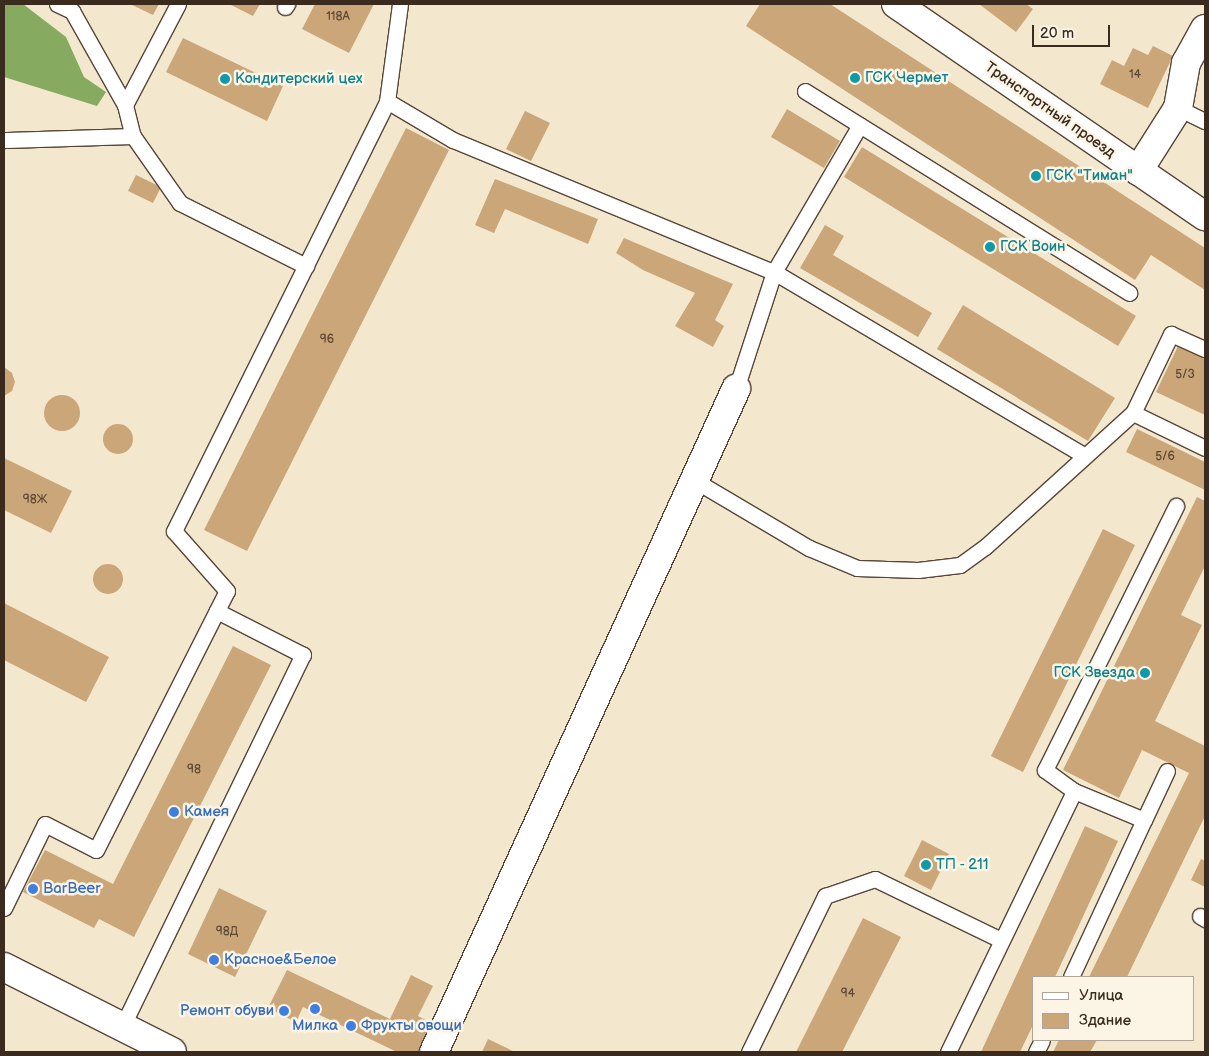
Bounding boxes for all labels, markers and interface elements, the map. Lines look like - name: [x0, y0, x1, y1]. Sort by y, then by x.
- house number: 118А: [326, 10, 350, 24]
- scale bar: [1034, 15, 1112, 47]
- text: 20 m: [1040, 24, 1074, 43]
- street label: Транспортный проезд: [981, 58, 1119, 162]
- house number: 14: [1129, 68, 1141, 82]
- place label: ГСК Чермет: [865, 69, 948, 87]
- place label: Кондитерский цех: [235, 70, 363, 88]
- marker: ГСК Чермет: [849, 72, 861, 84]
- marker: Кондитерский цех: [219, 73, 231, 85]
- place label: ГСК "Тиман": [1046, 167, 1133, 185]
- marker: ГСК "Тиман": [1030, 170, 1042, 182]
- place label: ГСК Воин: [1000, 238, 1066, 256]
- marker: ГСК Воин: [984, 241, 996, 253]
- house number: 96: [320, 333, 334, 347]
- house number: 5/3: [1175, 368, 1195, 382]
- house number: 5/6: [1155, 450, 1175, 464]
- house number: 98Ж: [23, 493, 47, 507]
- place label: ГСК Звезда: [1053, 664, 1135, 682]
- marker: ГСК Звезда: [1139, 667, 1151, 679]
- house number: 98: [187, 763, 201, 777]
- place label: Камея: [184, 803, 229, 821]
- marker: Камея: [168, 806, 180, 818]
- place label: ТП - 211: [936, 856, 990, 874]
- marker: ТП - 211: [920, 859, 932, 871]
- place label: BarBeer: [43, 880, 101, 898]
- marker: BarBeer: [27, 883, 39, 895]
- house number: 98Д: [216, 925, 238, 939]
- place label: Красное&Белое: [224, 951, 336, 969]
- marker: Красное&Белое: [208, 954, 220, 966]
- legend: [1032, 976, 1194, 1041]
- text: Улица: [1079, 986, 1123, 1005]
- house number: 94: [841, 987, 855, 1001]
- place label: Ремонт обуви: [180, 1002, 274, 1020]
- marker: Милка: [309, 1003, 321, 1015]
- marker: Ремонт обуви: [278, 1005, 290, 1017]
- text: Здание: [1079, 1011, 1131, 1030]
- place label: Милка: [292, 1017, 338, 1035]
- place label: Фрукты овощи: [361, 1017, 462, 1035]
- marker: Фрукты овощи: [345, 1020, 357, 1032]

